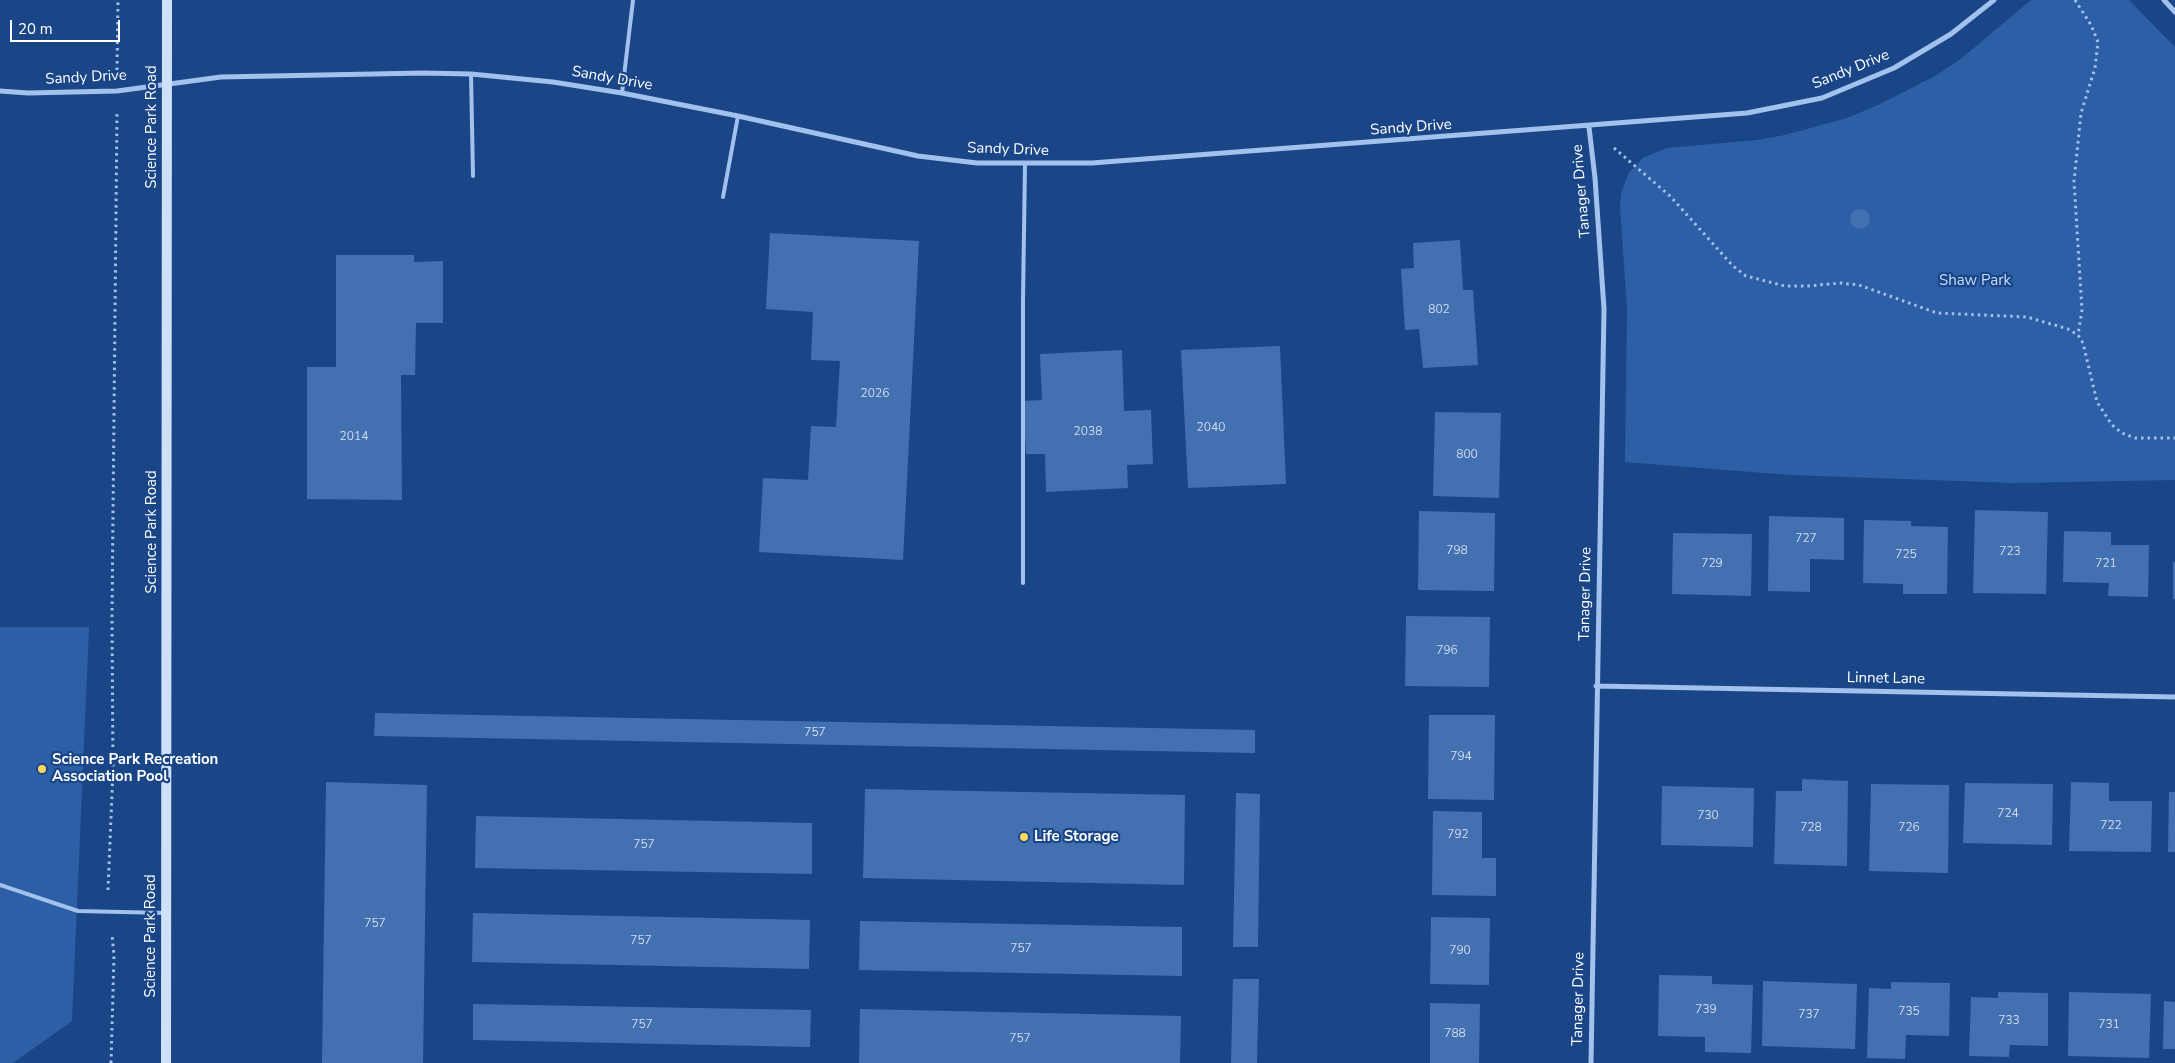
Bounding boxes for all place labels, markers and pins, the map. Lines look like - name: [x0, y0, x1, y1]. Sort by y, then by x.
- place label: Science Park Recreation Association Pool: [52, 751, 218, 786]
- marker: Science Park Recreation Association Pool: [36, 763, 48, 775]
- place label: Life Storage: [1034, 828, 1119, 846]
- marker: Life Storage: [1018, 831, 1030, 843]

